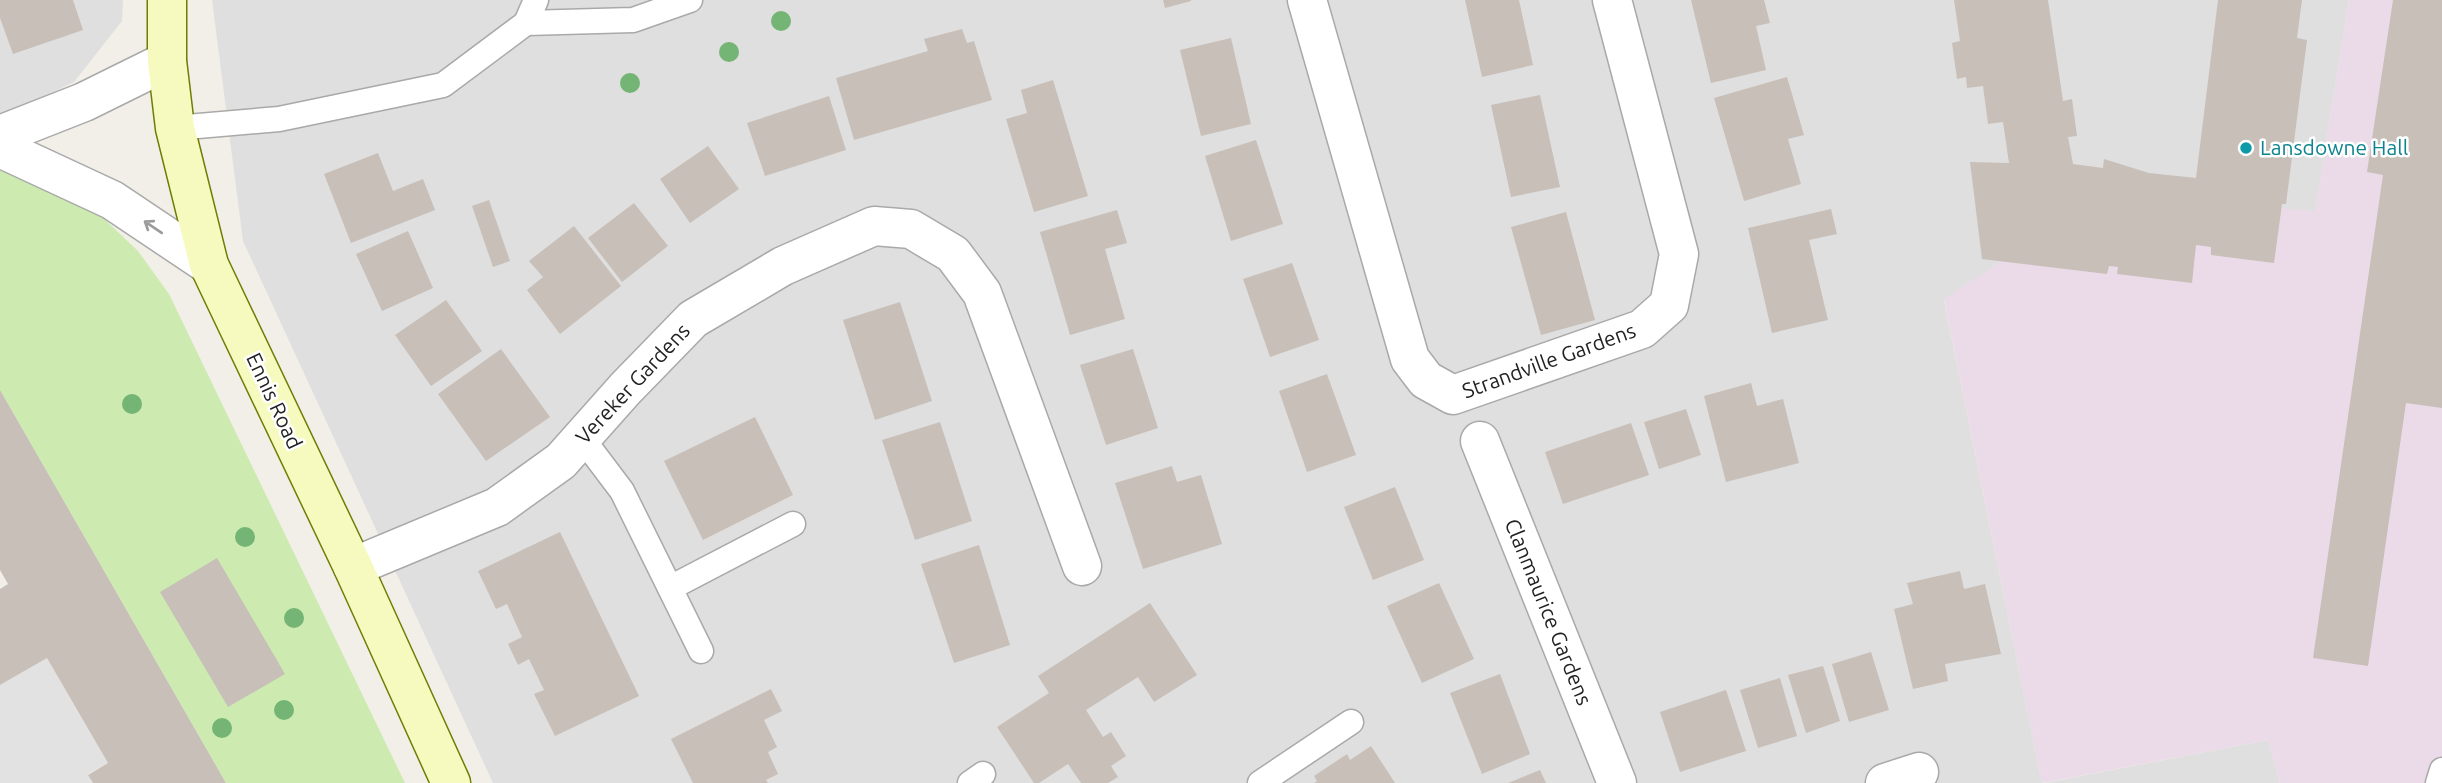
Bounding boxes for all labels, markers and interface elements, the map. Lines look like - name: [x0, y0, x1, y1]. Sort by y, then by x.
- place label: Lansdowne Hall: [2260, 135, 2408, 159]
- marker: Lansdowne Hall: [2238, 140, 2254, 156]
- one-way arrow: [143, 219, 163, 233]
- street label: Vereker Gardens: [570, 318, 694, 449]
- street label: Strandville Gardens: [1459, 318, 1639, 403]
- street label: Ennis Road: [242, 349, 308, 452]
- street label: Clanmaurice Gardens: [1501, 515, 1597, 708]

